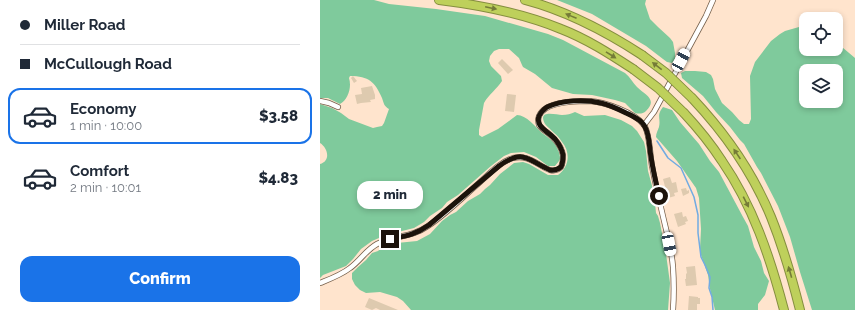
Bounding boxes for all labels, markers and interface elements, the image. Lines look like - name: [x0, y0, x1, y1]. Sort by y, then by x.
- one-way arrow: [485, 6, 497, 12]
- map controls: [799, 12, 843, 108]
- button: locate: [799, 12, 843, 56]
- one-way arrow: [565, 13, 576, 19]
- text: Miller Road: [44, 16, 125, 34]
- car: [670, 47, 692, 73]
- one-way arrow: [605, 52, 617, 59]
- text: McCullough Road: [44, 55, 172, 73]
- one-way arrow: [652, 62, 663, 70]
- button: layers: [799, 64, 843, 108]
- icon: car: [22, 98, 58, 134]
- text: Economy: [70, 100, 137, 118]
- text: $3.58: [259, 107, 298, 125]
- text: 1 min · 10:00: [70, 118, 142, 133]
- one-way arrow: [733, 149, 741, 159]
- icon: car: [22, 160, 58, 196]
- text: Comfort: [70, 162, 129, 180]
- text: $4.83: [258, 169, 298, 187]
- text: 2 min · 10:01: [70, 180, 141, 195]
- callout: 2 min: [357, 181, 423, 209]
- text: 2 min: [373, 187, 407, 202]
- route start: [650, 187, 668, 205]
- one-way arrow: [743, 196, 749, 208]
- route end: [381, 230, 399, 248]
- car: [661, 231, 677, 257]
- button: Confirm: [20, 256, 300, 302]
- one-way arrow: [787, 266, 793, 278]

